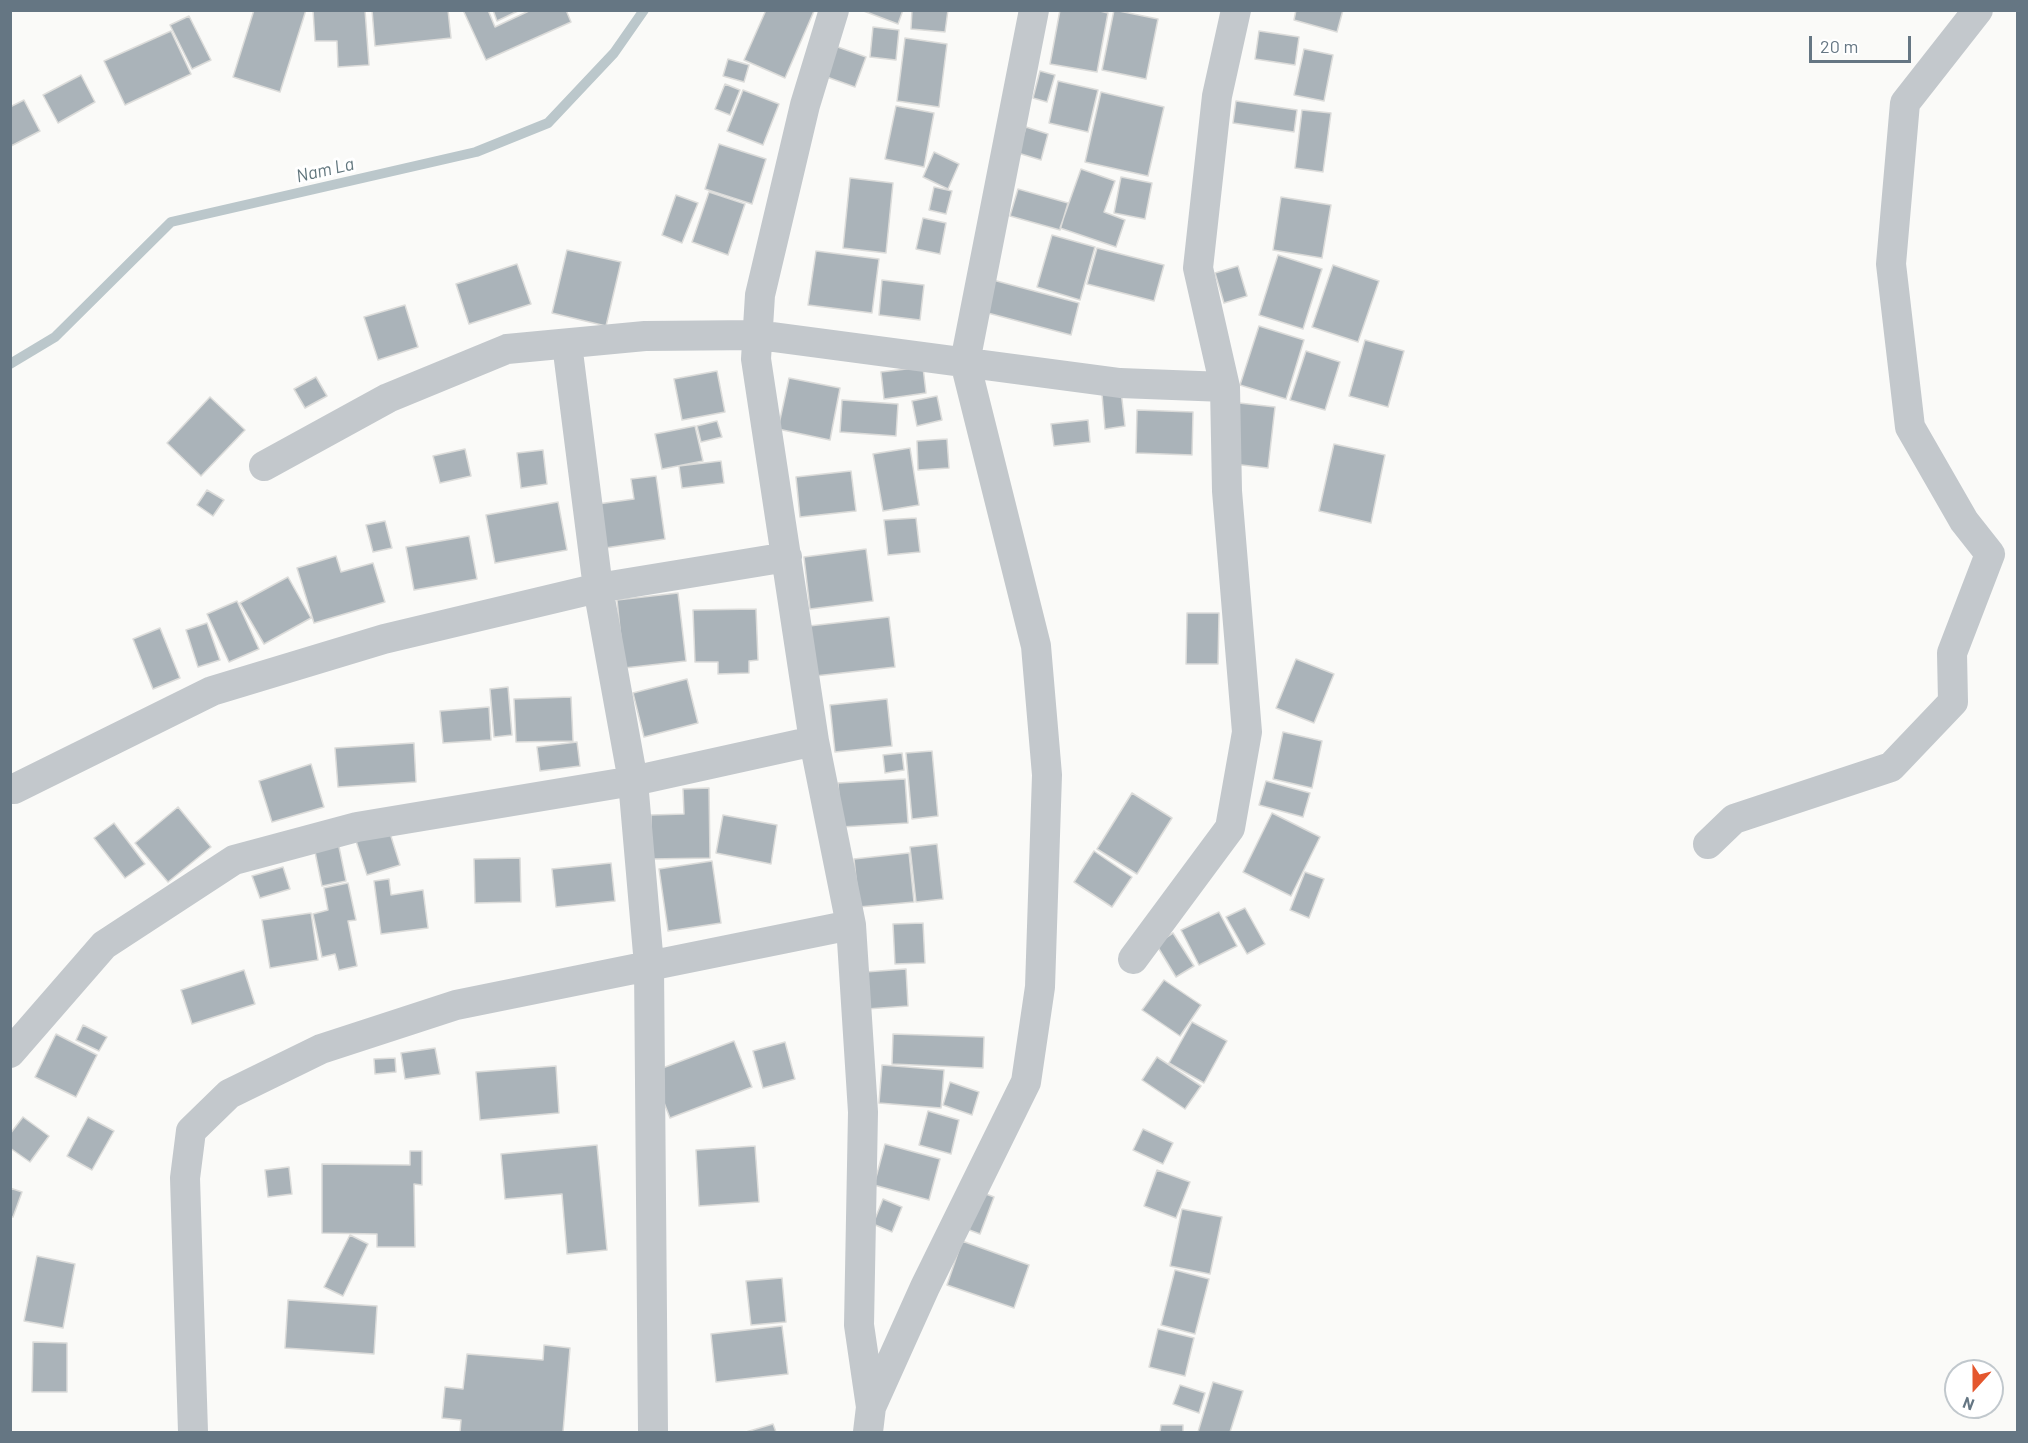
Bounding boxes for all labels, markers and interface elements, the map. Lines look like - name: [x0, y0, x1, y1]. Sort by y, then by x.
- scale bar: [1812, 24, 1914, 62]
- text: 20 m: [1820, 35, 1858, 57]
- water label: Nam La: [294, 153, 356, 187]
- north arrow: [1944, 1359, 2004, 1419]
- text: N: [1960, 1394, 1976, 1415]

